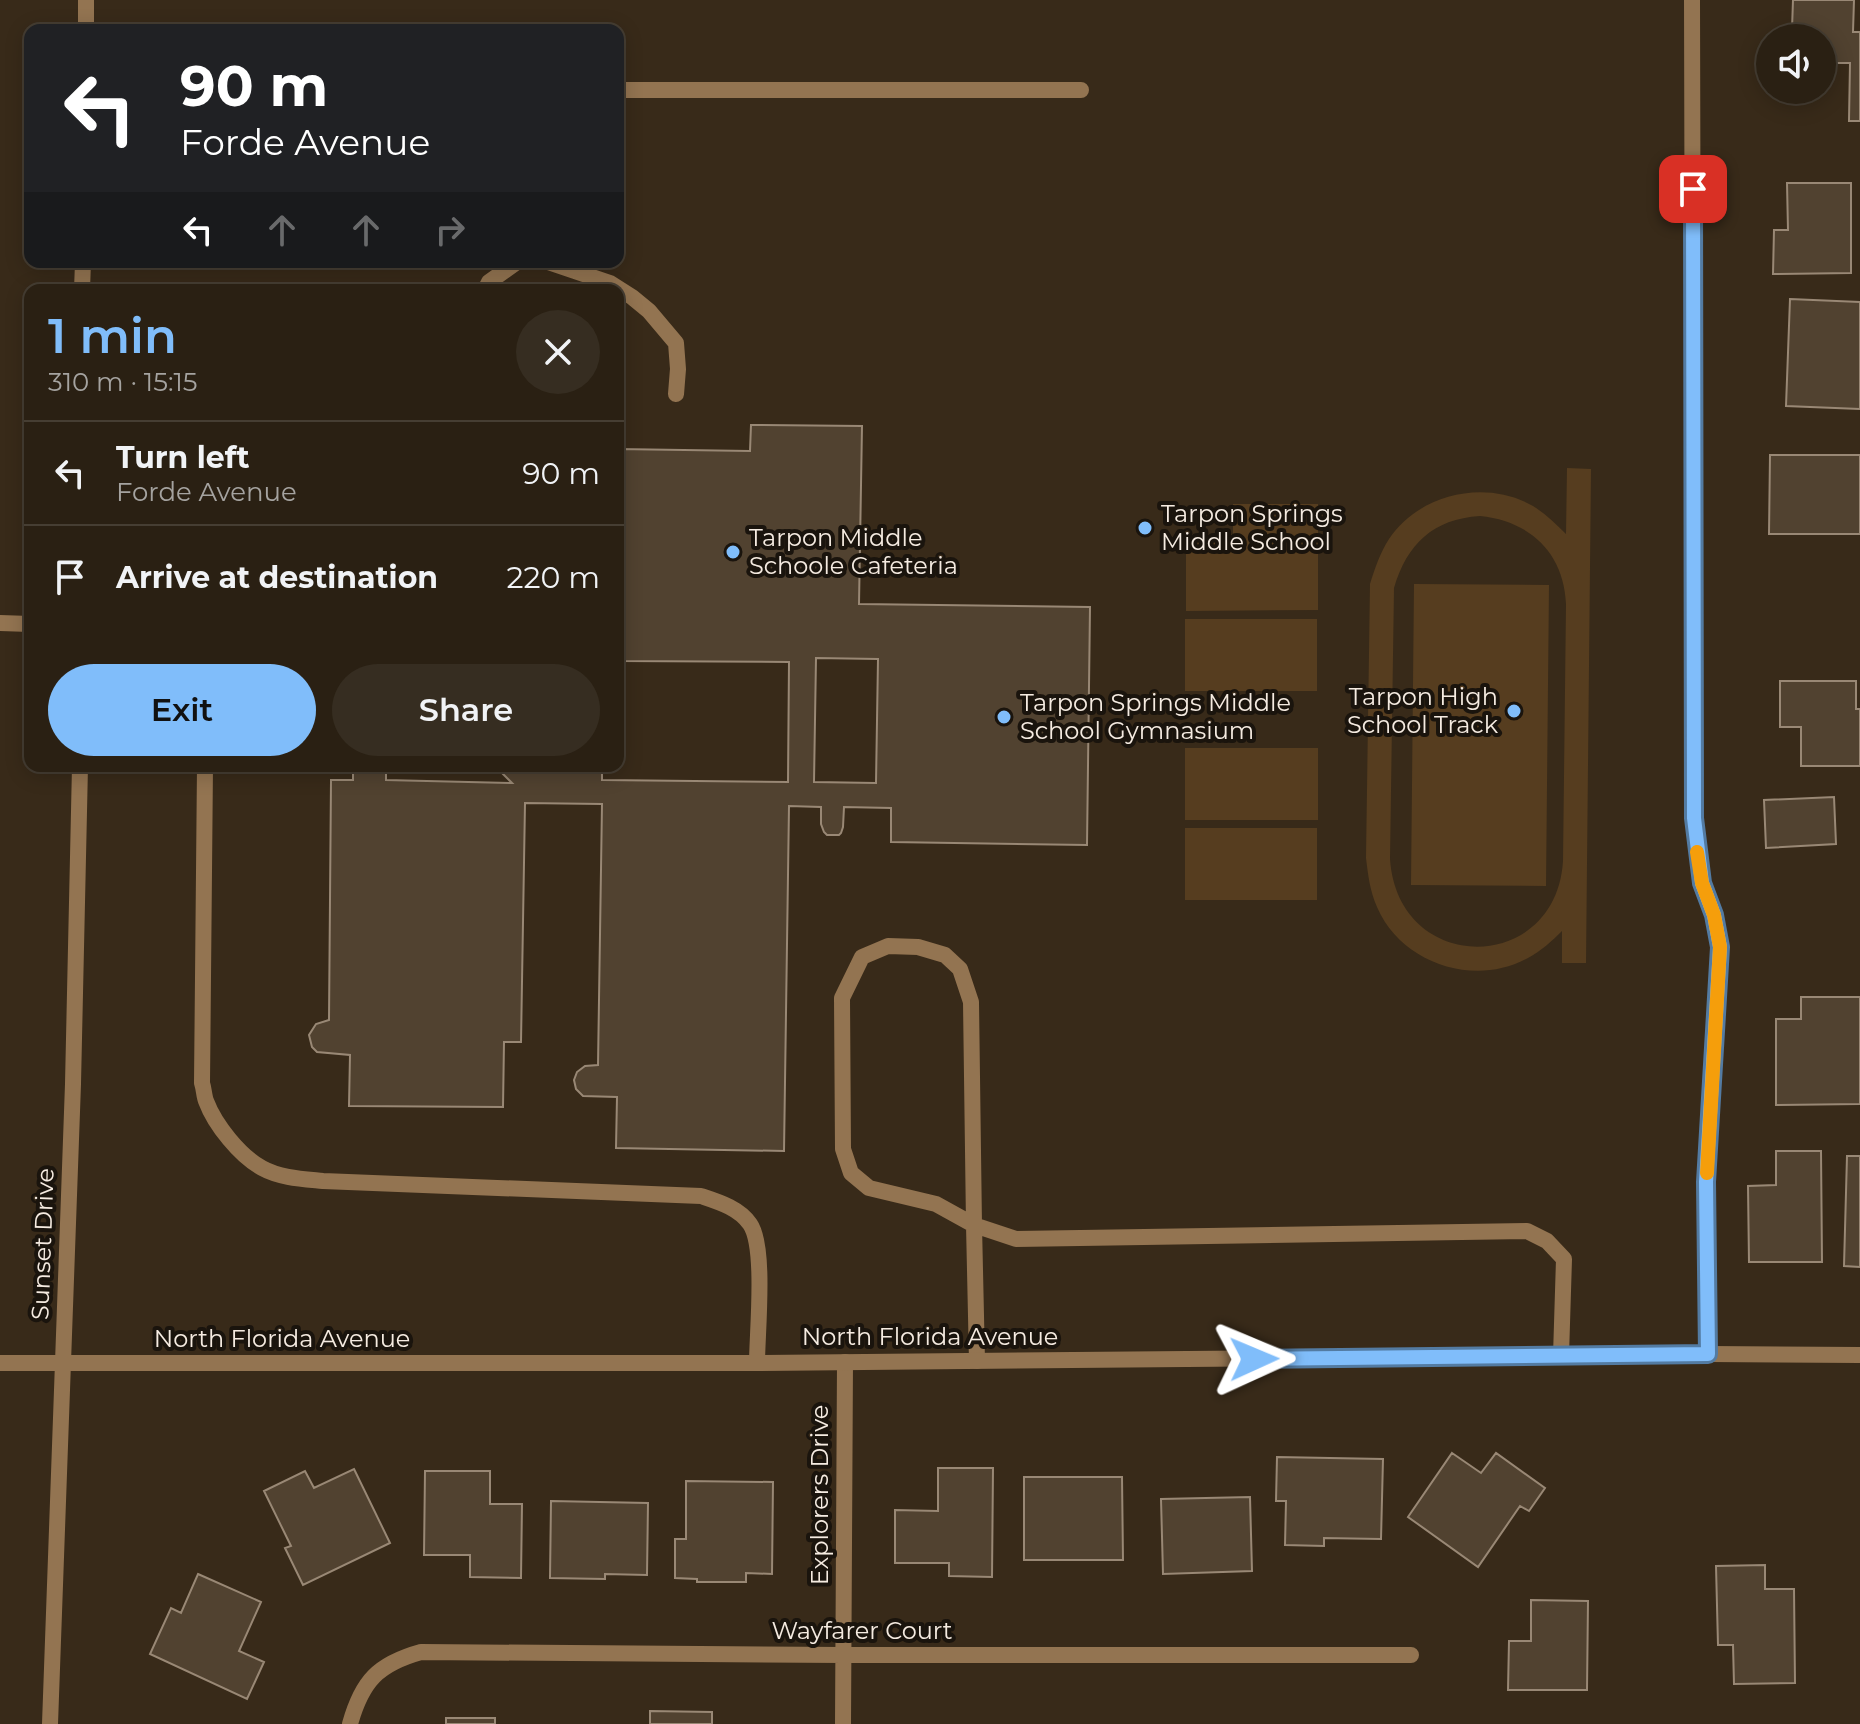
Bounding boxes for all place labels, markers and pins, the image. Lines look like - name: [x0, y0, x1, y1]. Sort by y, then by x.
- pin: [1659, 155, 1727, 223]
- place label: Tarpon Springs Middle School: [1161, 499, 1343, 556]
- marker: Tarpon Springs Middle School: [1136, 519, 1154, 537]
- place label: Tarpon Middle Schoole Cafeteria: [749, 523, 958, 580]
- marker: Tarpon Middle Schoole Cafeteria: [724, 543, 742, 561]
- place label: Tarpon High School Track: [1347, 682, 1499, 739]
- place label: Tarpon Springs Middle School Gymnasium: [1020, 688, 1291, 745]
- marker: Tarpon High School Track: [1505, 702, 1523, 720]
- marker: Tarpon Springs Middle School Gymnasium: [995, 708, 1013, 726]

